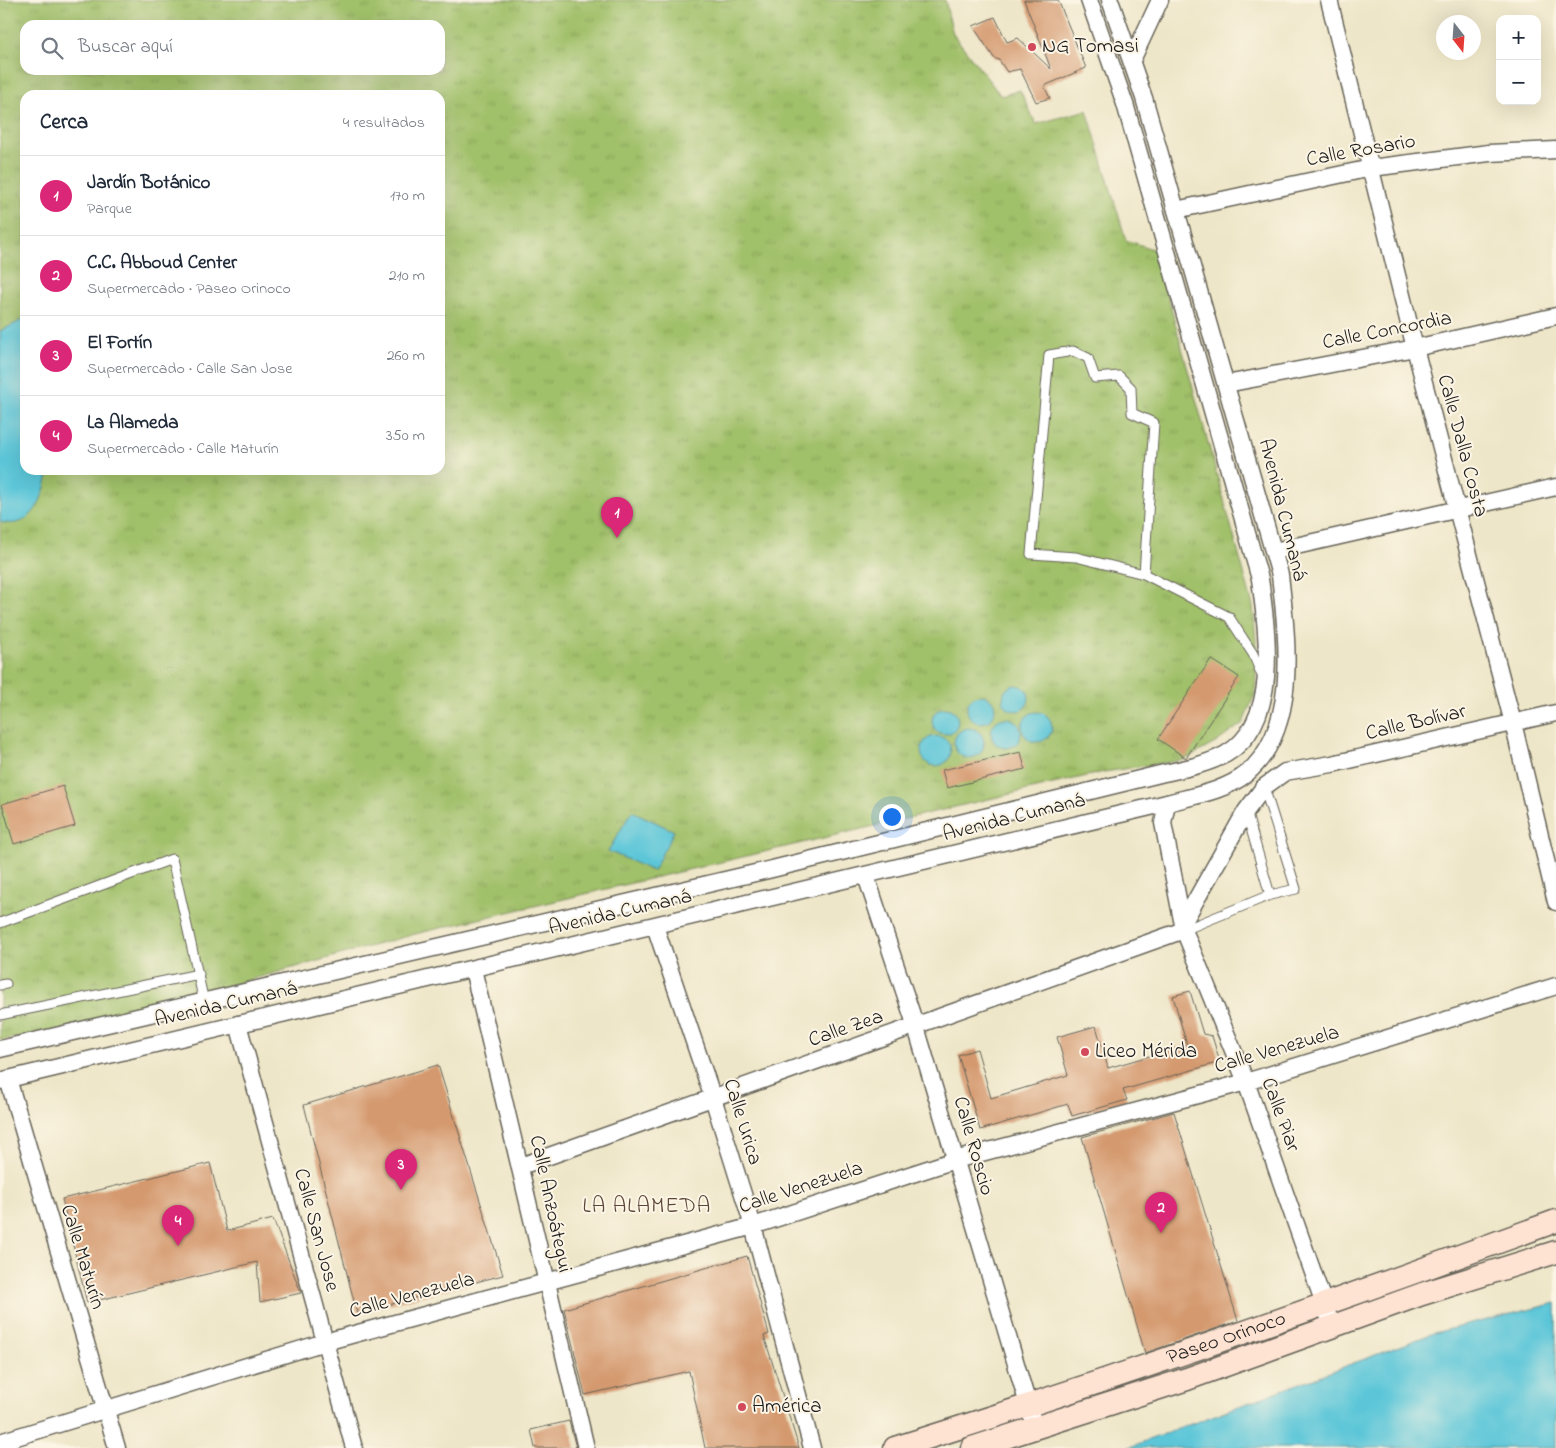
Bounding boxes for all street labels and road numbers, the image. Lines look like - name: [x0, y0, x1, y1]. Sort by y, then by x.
- street label: Calle Rosario: [1304, 127, 1418, 175]
- street label: Calle Concordia: [1320, 304, 1454, 358]
- street label: Calle Dalla Costa: [1429, 371, 1495, 521]
- street label: Avenida Cumaná: [1250, 436, 1314, 585]
- street label: Calle Bolívar: [1363, 697, 1470, 749]
- street label: Avenida Cumaná: [940, 786, 1089, 850]
- street label: Avenida Cumaná: [546, 882, 695, 944]
- street label: Avenida Cumaná: [152, 974, 301, 1036]
- street label: Calle Zea: [805, 1002, 887, 1056]
- street label: Calle Venezuela: [1211, 1018, 1343, 1082]
- street label: Calle Piar: [1253, 1074, 1307, 1157]
- street label: Calle Urica: [715, 1075, 769, 1169]
- street label: Calle Roscio: [945, 1093, 1001, 1199]
- street label: Calle Anzoátegui: [519, 1132, 579, 1276]
- street label: Calle Venezuela: [735, 1154, 867, 1222]
- street label: Calle San Jose: [285, 1165, 347, 1295]
- street label: Calle Maturín: [52, 1201, 112, 1313]
- street label: Calle Venezuela: [346, 1265, 478, 1327]
- street label: Paseo Orinoco: [1163, 1304, 1290, 1373]

